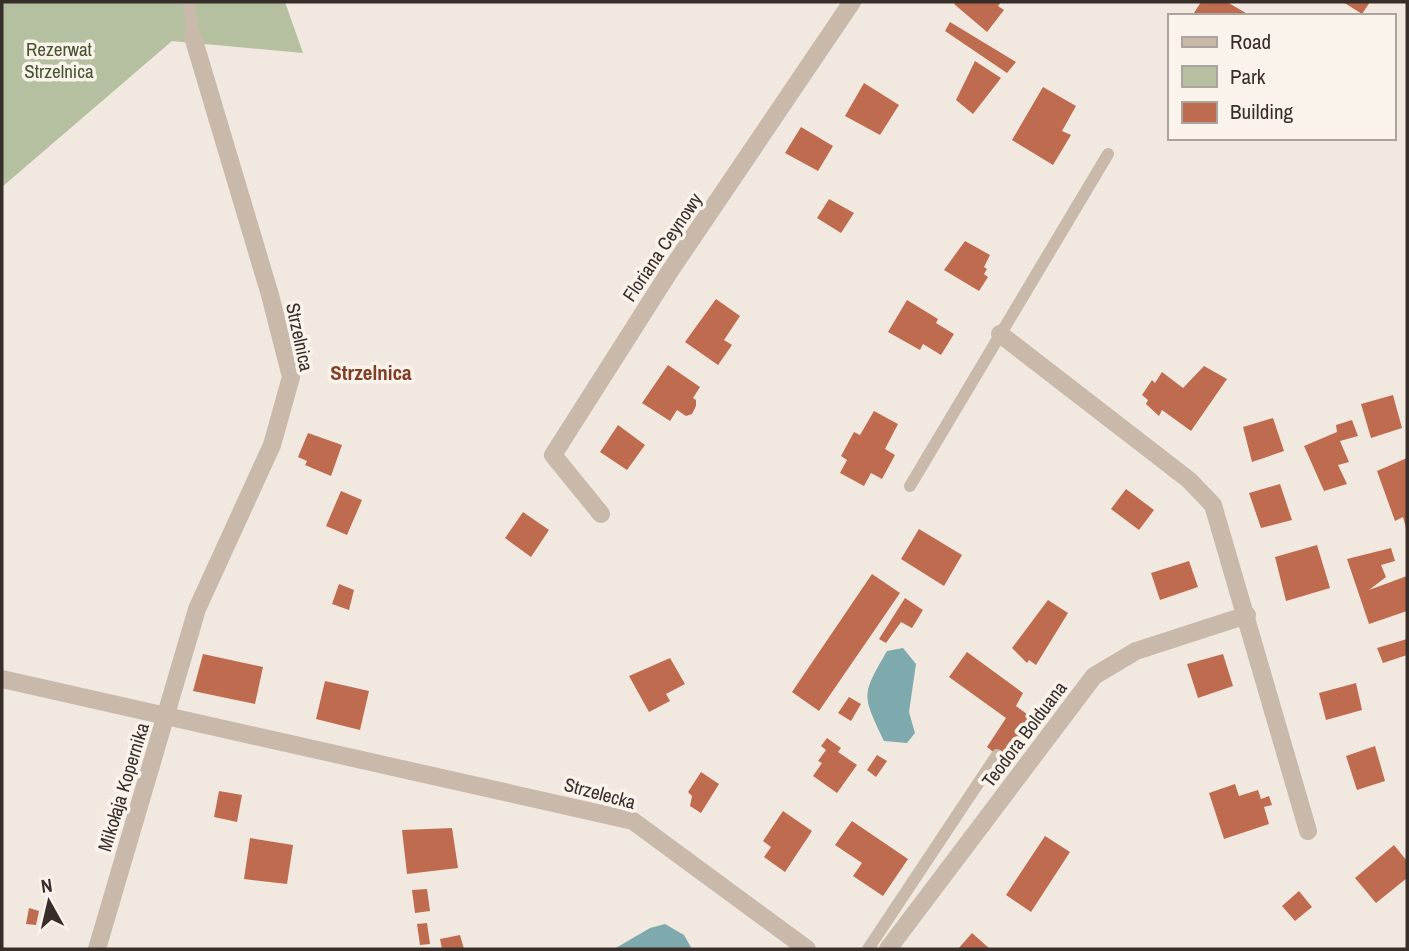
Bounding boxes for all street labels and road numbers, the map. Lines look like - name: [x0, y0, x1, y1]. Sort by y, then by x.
- street label: Floriana Ceynowy: [616, 188, 708, 306]
- street label: Strzelnica: [280, 300, 320, 374]
- street label: Teodora Bolduana: [976, 675, 1073, 792]
- street label: Mikołaja Kopernika: [91, 719, 155, 855]
- street label: Strzelecka: [562, 771, 639, 815]

